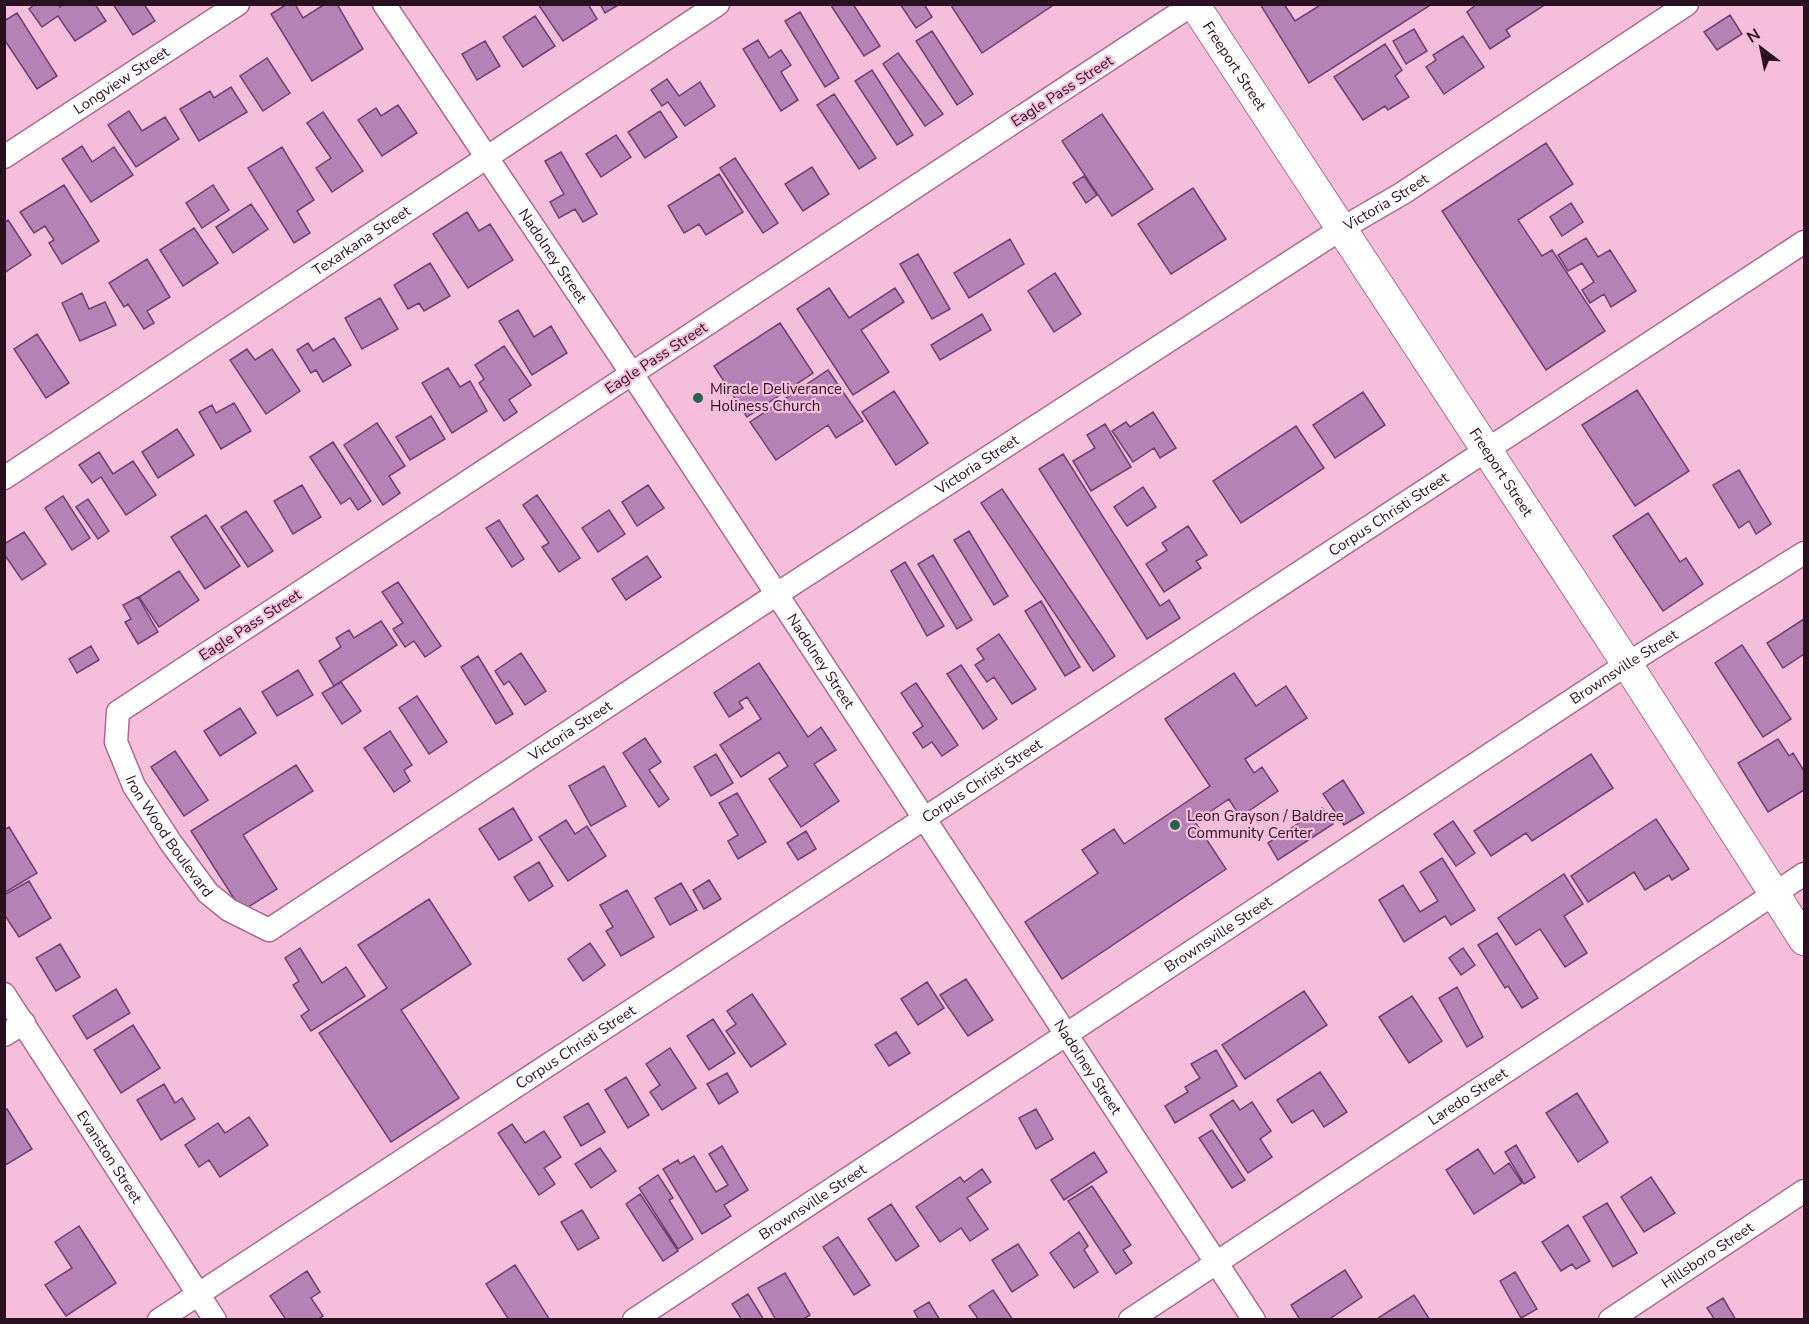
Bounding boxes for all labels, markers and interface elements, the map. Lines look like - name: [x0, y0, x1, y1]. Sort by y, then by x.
- street label: Freeport Street: [1198, 18, 1271, 115]
- north arrow: [1731, 18, 1791, 78]
- text: N: [1743, 24, 1764, 49]
- street label: Longview Street: [70, 41, 173, 119]
- street label: Eagle Pass Street: [1007, 50, 1117, 131]
- street label: Victoria Street: [1339, 168, 1433, 236]
- street label: Texarkana Street: [309, 201, 415, 280]
- street label: Nadolney Street: [514, 205, 592, 307]
- street label: Eagle Pass Street: [601, 317, 711, 398]
- place label: Miracle Deliverance Holiness Church: [710, 379, 842, 416]
- marker: Miracle Deliverance Holiness Church: [691, 391, 705, 405]
- street label: Freeport Street: [1465, 424, 1538, 521]
- street label: Victoria Street: [930, 430, 1023, 500]
- street label: Corpus Christi Street: [1325, 467, 1453, 561]
- street label: Eagle Pass Street: [195, 584, 305, 665]
- street label: Nadolney Street: [782, 610, 860, 713]
- street label: Brownsville Street: [1566, 624, 1682, 709]
- street label: Victoria Street: [524, 695, 616, 766]
- street label: Corpus Christi Street: [918, 734, 1047, 827]
- street label: Iron Wood Boulevard: [121, 772, 218, 901]
- place label: Leon Grayson / Baldree Community Center: [1187, 806, 1344, 843]
- marker: Leon Grayson / Baldree Community Center: [1168, 818, 1182, 832]
- street label: Brownsville Street: [1160, 891, 1276, 977]
- street label: Corpus Christi Street: [512, 1000, 640, 1094]
- street label: Nadolney Street: [1049, 1016, 1127, 1119]
- street label: Laredo Street: [1424, 1063, 1512, 1130]
- street label: Evanston Street: [72, 1107, 147, 1208]
- street label: Brownsville Street: [755, 1159, 871, 1245]
- street label: Hillsboro Street: [1658, 1217, 1758, 1293]

